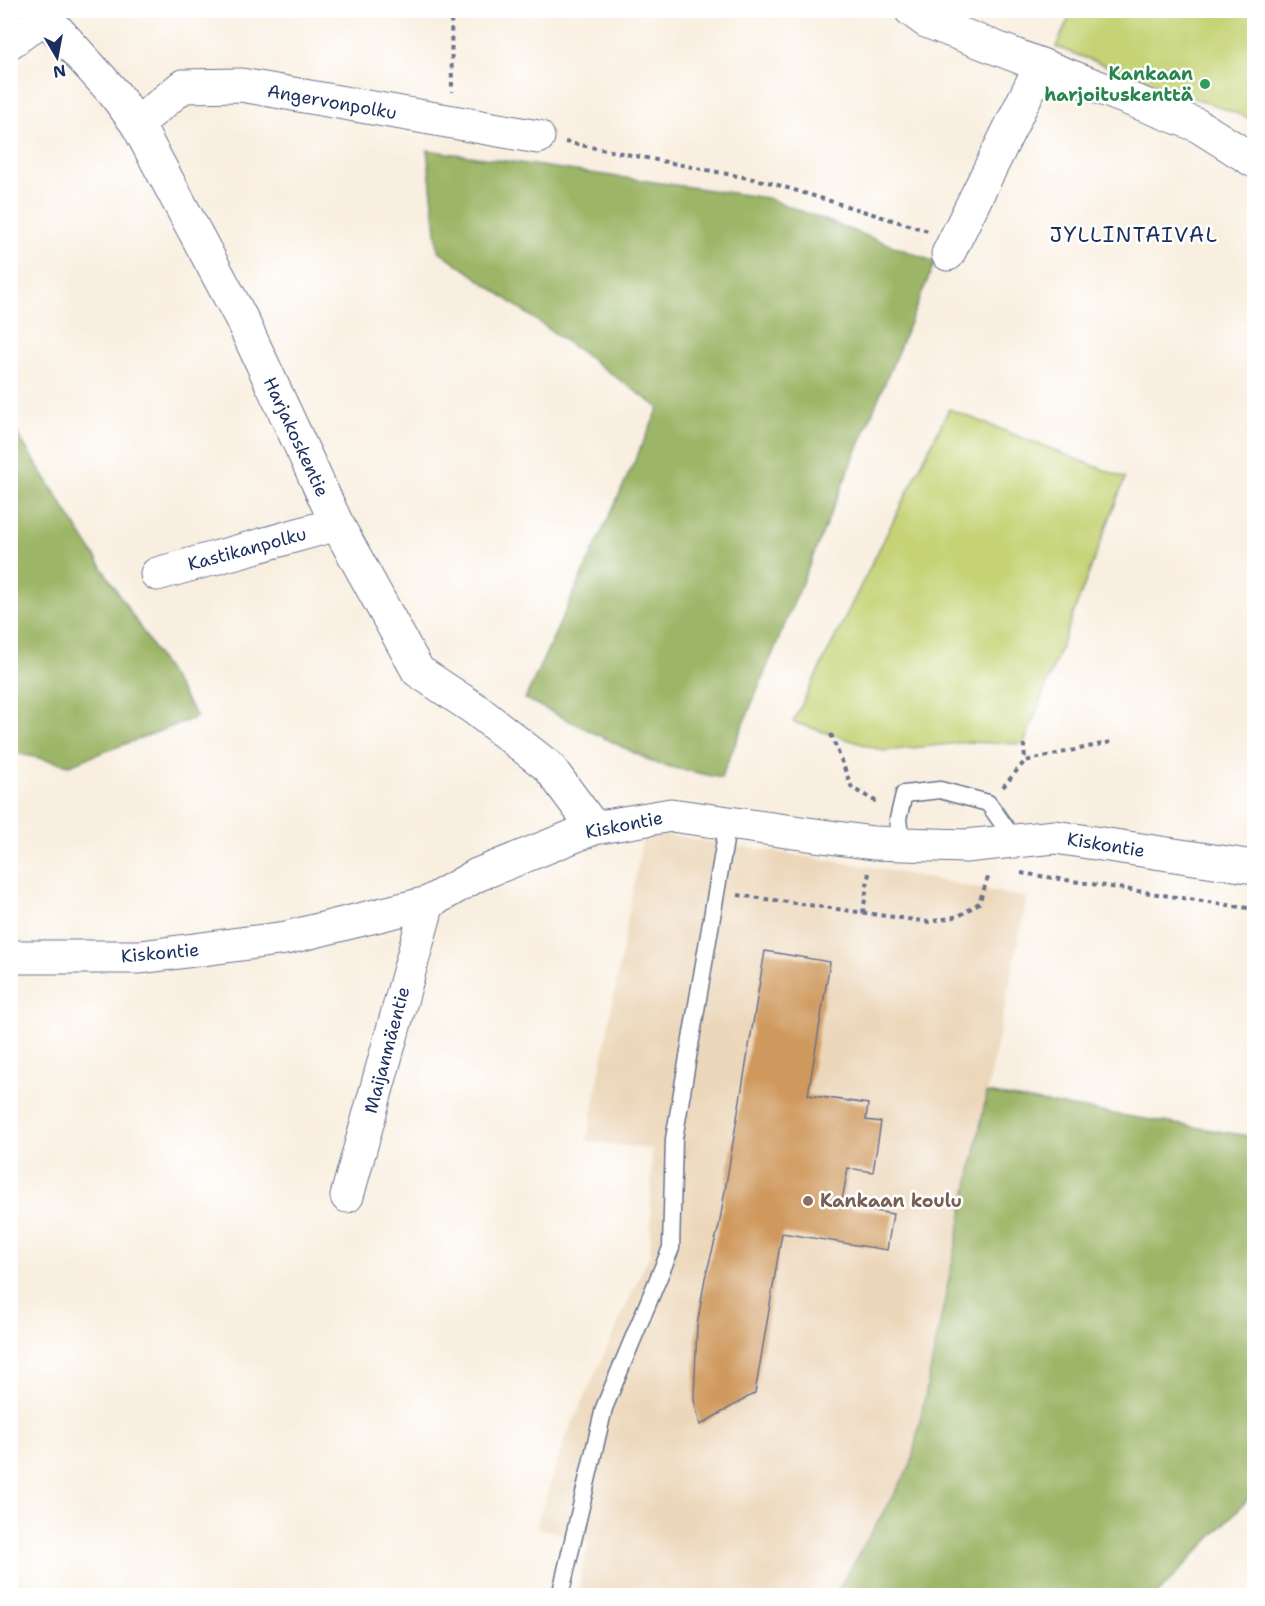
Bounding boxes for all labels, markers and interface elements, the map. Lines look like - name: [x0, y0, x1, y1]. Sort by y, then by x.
- north arrow: [27, 27, 87, 87]
- text: N: [51, 60, 68, 83]
- place label: Kankaan harjoituskenttä: [1044, 62, 1194, 107]
- marker: Kankaan harjoituskenttä: [1198, 77, 1212, 91]
- street label: Angervonpolku: [265, 79, 399, 125]
- district label: JYLLINTAIVAL: [1049, 221, 1219, 249]
- street label: Harjakoskentie: [258, 373, 334, 501]
- street label: Kastikanpolku: [185, 522, 309, 576]
- street label: Kiskontie: [583, 806, 665, 844]
- street label: Kiskontie: [1065, 827, 1147, 863]
- street label: Kiskontie: [120, 938, 200, 968]
- street label: Maijanmäentie: [359, 984, 415, 1116]
- place label: Kankaan koulu: [820, 1189, 962, 1213]
- marker: Kankaan koulu: [801, 1194, 815, 1208]

